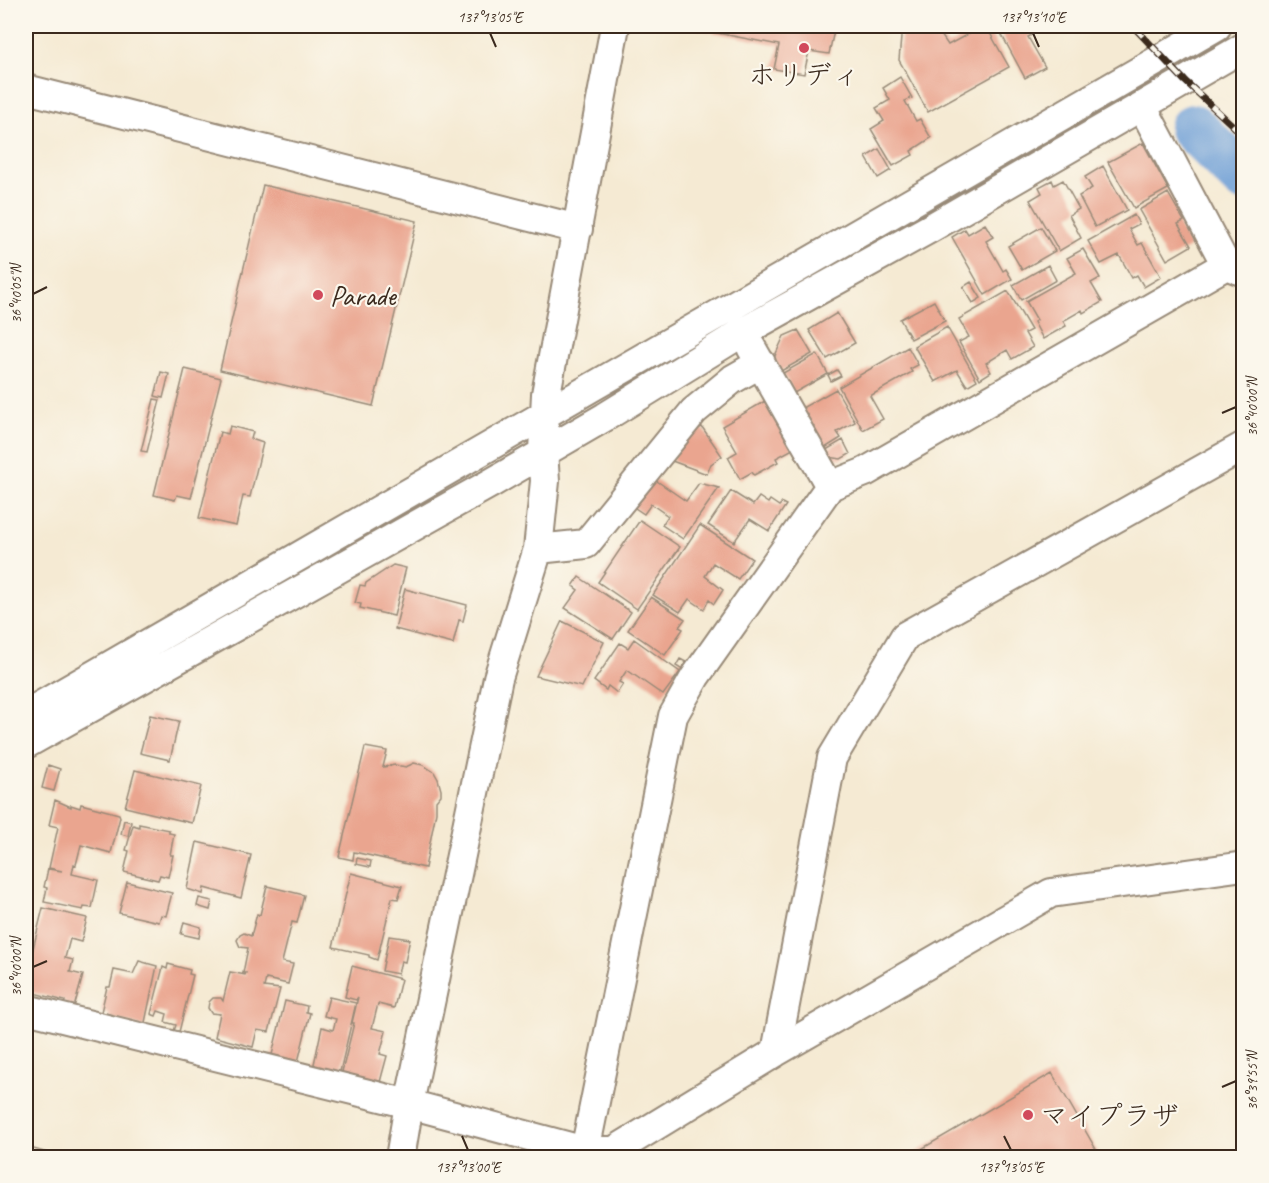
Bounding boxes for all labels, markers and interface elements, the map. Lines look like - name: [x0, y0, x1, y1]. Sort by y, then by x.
- text: 137°13'05"E: [458, 8, 524, 27]
- text: 137°13'10"E: [1001, 8, 1067, 27]
- marker: ホリディ: [797, 41, 811, 55]
- place label: ホリディ: [748, 57, 860, 92]
- text: 36°40'05"N: [7, 261, 26, 324]
- place label: Parade: [330, 278, 397, 313]
- marker: Parade: [311, 288, 325, 302]
- text: 36°40'00"N: [1243, 374, 1262, 437]
- text: 36°40'00"N: [7, 934, 26, 997]
- text: 36°39'55"N: [1243, 1048, 1262, 1111]
- place label: マイプラザ: [1040, 1098, 1179, 1133]
- marker: マイプラザ: [1021, 1108, 1035, 1122]
- text: 137°13'00"E: [436, 1158, 502, 1177]
- text: 137°13'05"E: [979, 1158, 1045, 1177]

